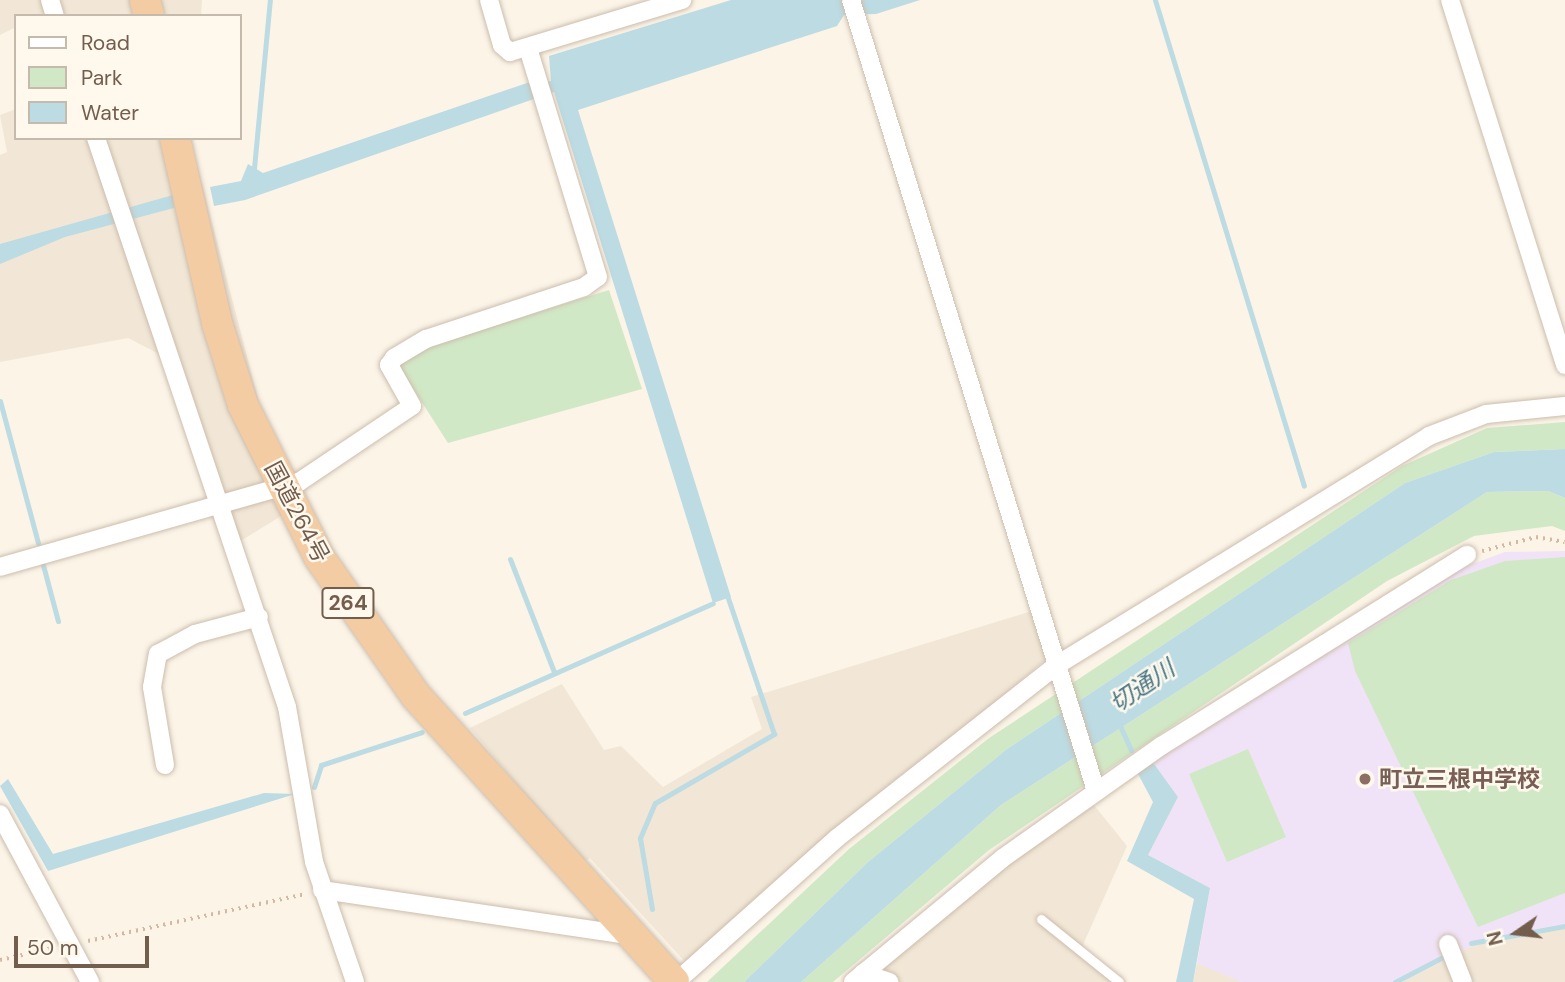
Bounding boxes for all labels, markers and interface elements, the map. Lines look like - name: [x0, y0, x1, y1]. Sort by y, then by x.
- legend: [14, 14, 242, 140]
- text: Road: [81, 29, 130, 57]
- text: Park: [81, 64, 122, 92]
- text: Water: [81, 99, 139, 127]
- street label: 国道264号: [259, 457, 335, 567]
- road number: 264: [320, 586, 376, 620]
- water label: 切通川: [1104, 654, 1180, 718]
- place label: 町立三根中学校: [1379, 765, 1540, 793]
- marker: 町立三根中学校: [1357, 771, 1373, 787]
- north arrow: [1481, 898, 1551, 968]
- scale bar: [18, 922, 152, 966]
- text: N: [1481, 928, 1509, 948]
- text: 50 m: [27, 934, 78, 962]

